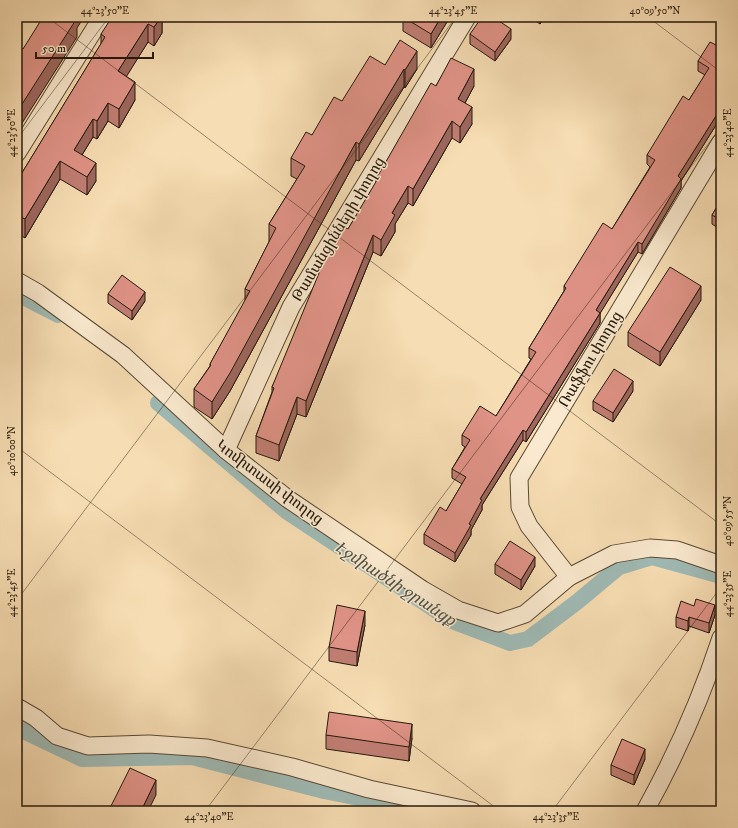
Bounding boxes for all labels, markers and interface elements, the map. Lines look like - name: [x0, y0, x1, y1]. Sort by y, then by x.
- text: 44°23'50"E: [81, 5, 129, 17]
- text: 44°23'45"E: [429, 5, 477, 17]
- text: 40°09'50"N: [630, 5, 680, 17]
- scale bar: [36, 34, 153, 60]
- text: 50 m: [42, 41, 66, 56]
- text: 44°23'40"E: [722, 108, 734, 158]
- text: 44°23'50"E: [6, 109, 18, 157]
- street label: Թամանցինների փողոց: [288, 153, 389, 305]
- street label: Ռաֆֆու փողոց: [554, 308, 627, 411]
- text: 40°10'00"N: [6, 426, 18, 476]
- street label: Կոմիտասի փողոց: [212, 436, 327, 529]
- text: 40°09'55"N: [722, 496, 734, 546]
- water label: Էջմիածնի ջրանցք: [331, 537, 461, 631]
- text: 44°23'45"E: [6, 569, 18, 617]
- text: 44°23'35"E: [722, 571, 734, 617]
- text: 44°23'40"E: [184, 811, 234, 823]
- text: 44°23'35"E: [533, 811, 579, 823]

